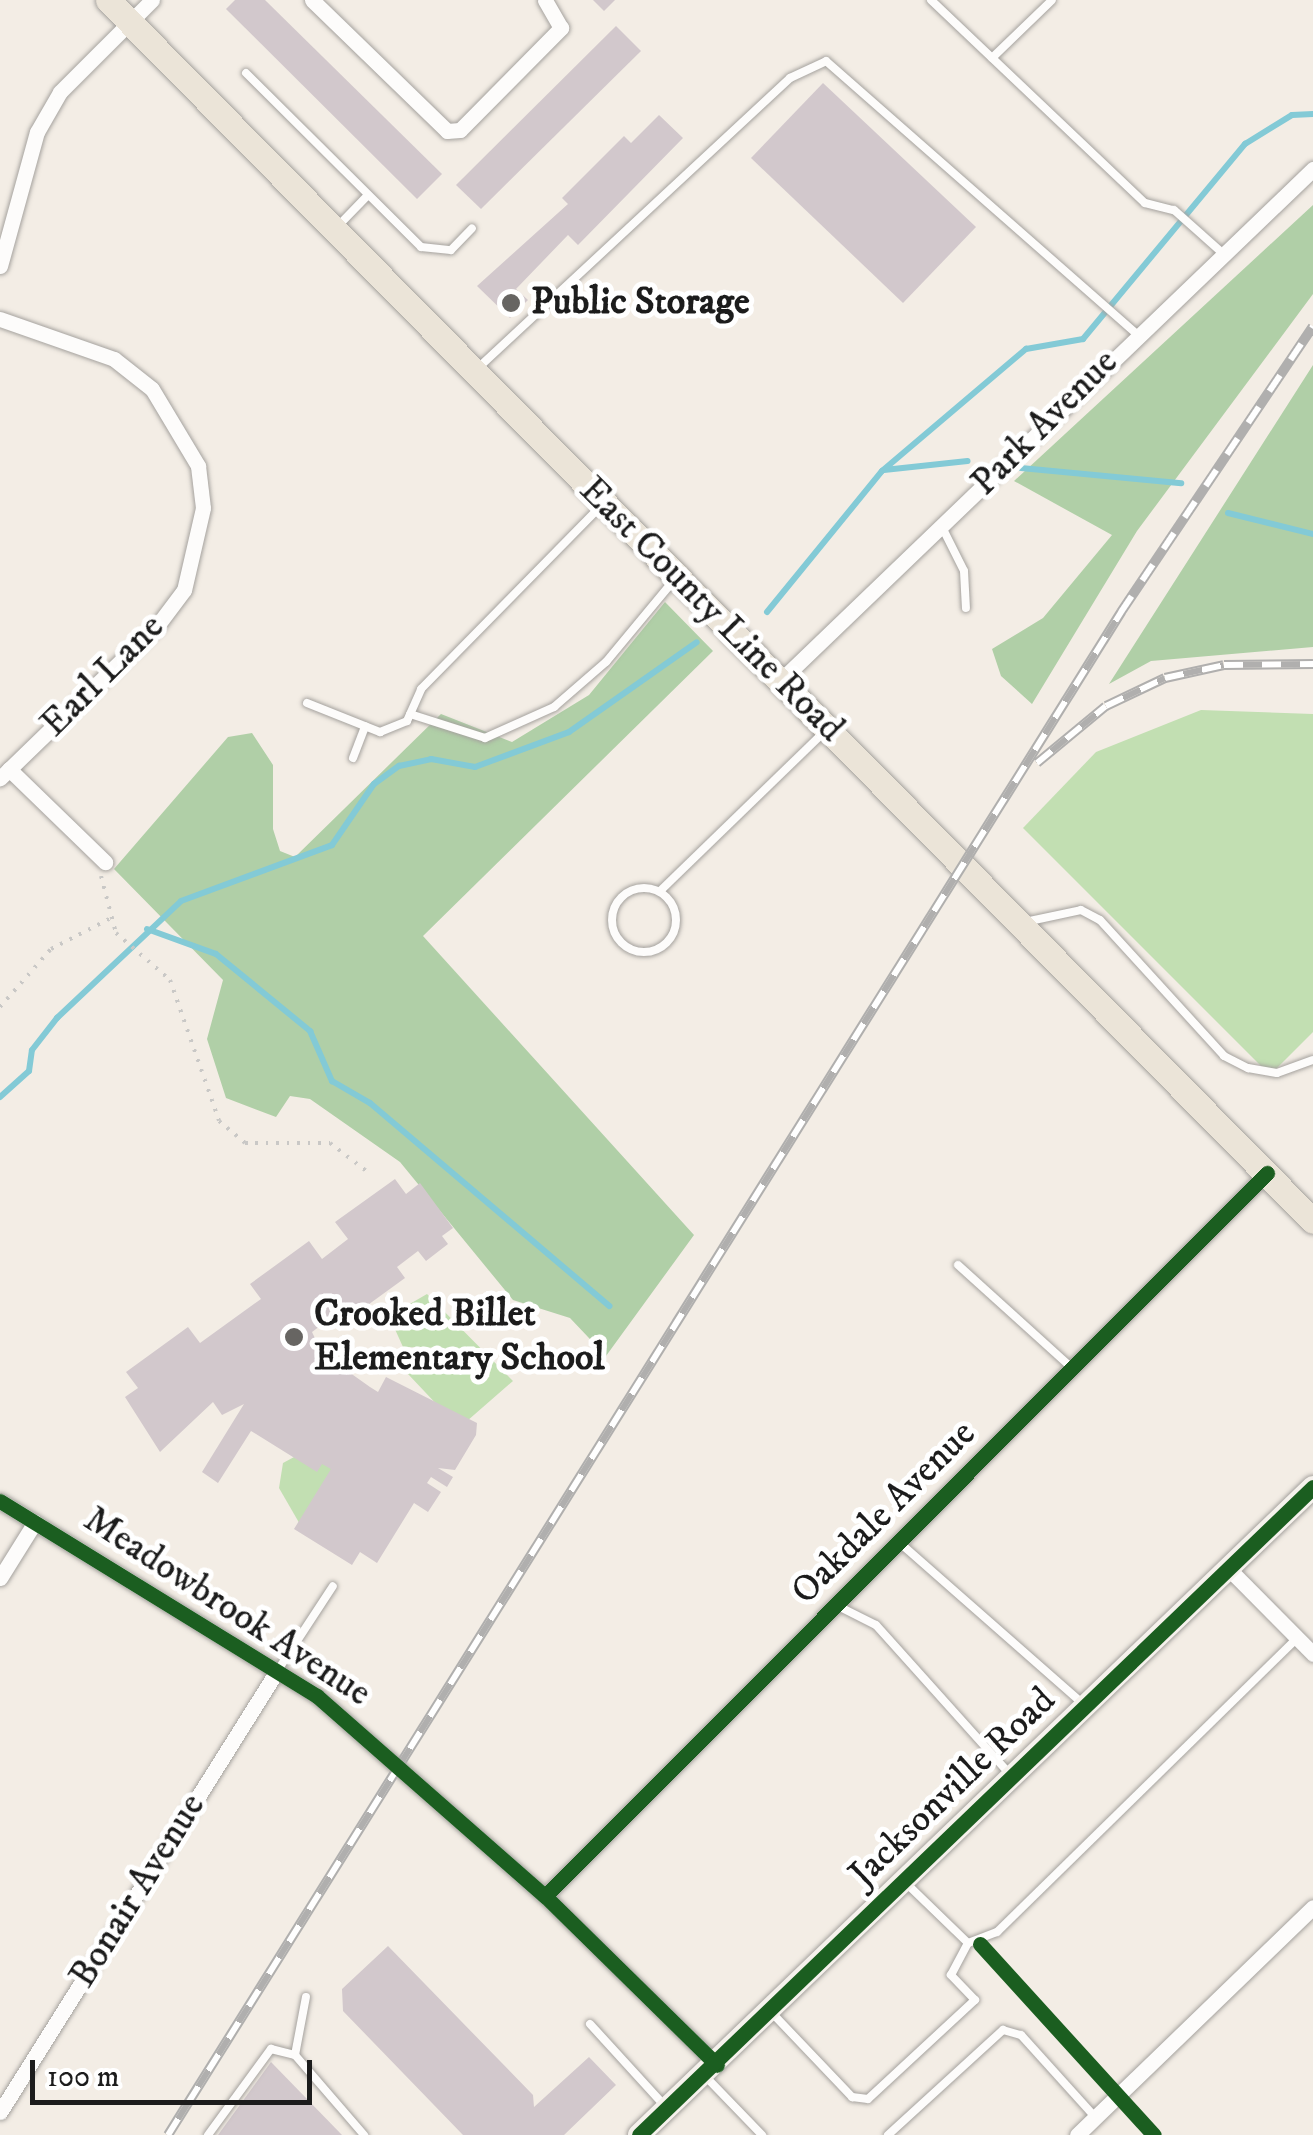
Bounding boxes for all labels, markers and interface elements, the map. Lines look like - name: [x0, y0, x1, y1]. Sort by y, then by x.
- place label: Public Storage: [531, 280, 750, 326]
- marker: Public Storage: [500, 292, 522, 314]
- street label: Park Avenue: [962, 340, 1128, 506]
- street label: East County Line Road: [569, 468, 853, 752]
- street label: Earl Lane: [32, 605, 174, 747]
- place label: Crooked Billet Elementary School: [314, 1292, 605, 1382]
- marker: Crooked Billet Elementary School: [283, 1326, 305, 1348]
- street label: Oakdale Avenue: [783, 1412, 985, 1614]
- street label: Meadowbrook Avenue: [75, 1497, 379, 1717]
- street label: Jacksonville Road: [841, 1678, 1065, 1898]
- street label: Bonair Avenue: [60, 1786, 216, 1996]
- scale bar: [35, 2040, 318, 2102]
- text: 100 m: [47, 2059, 119, 2096]

